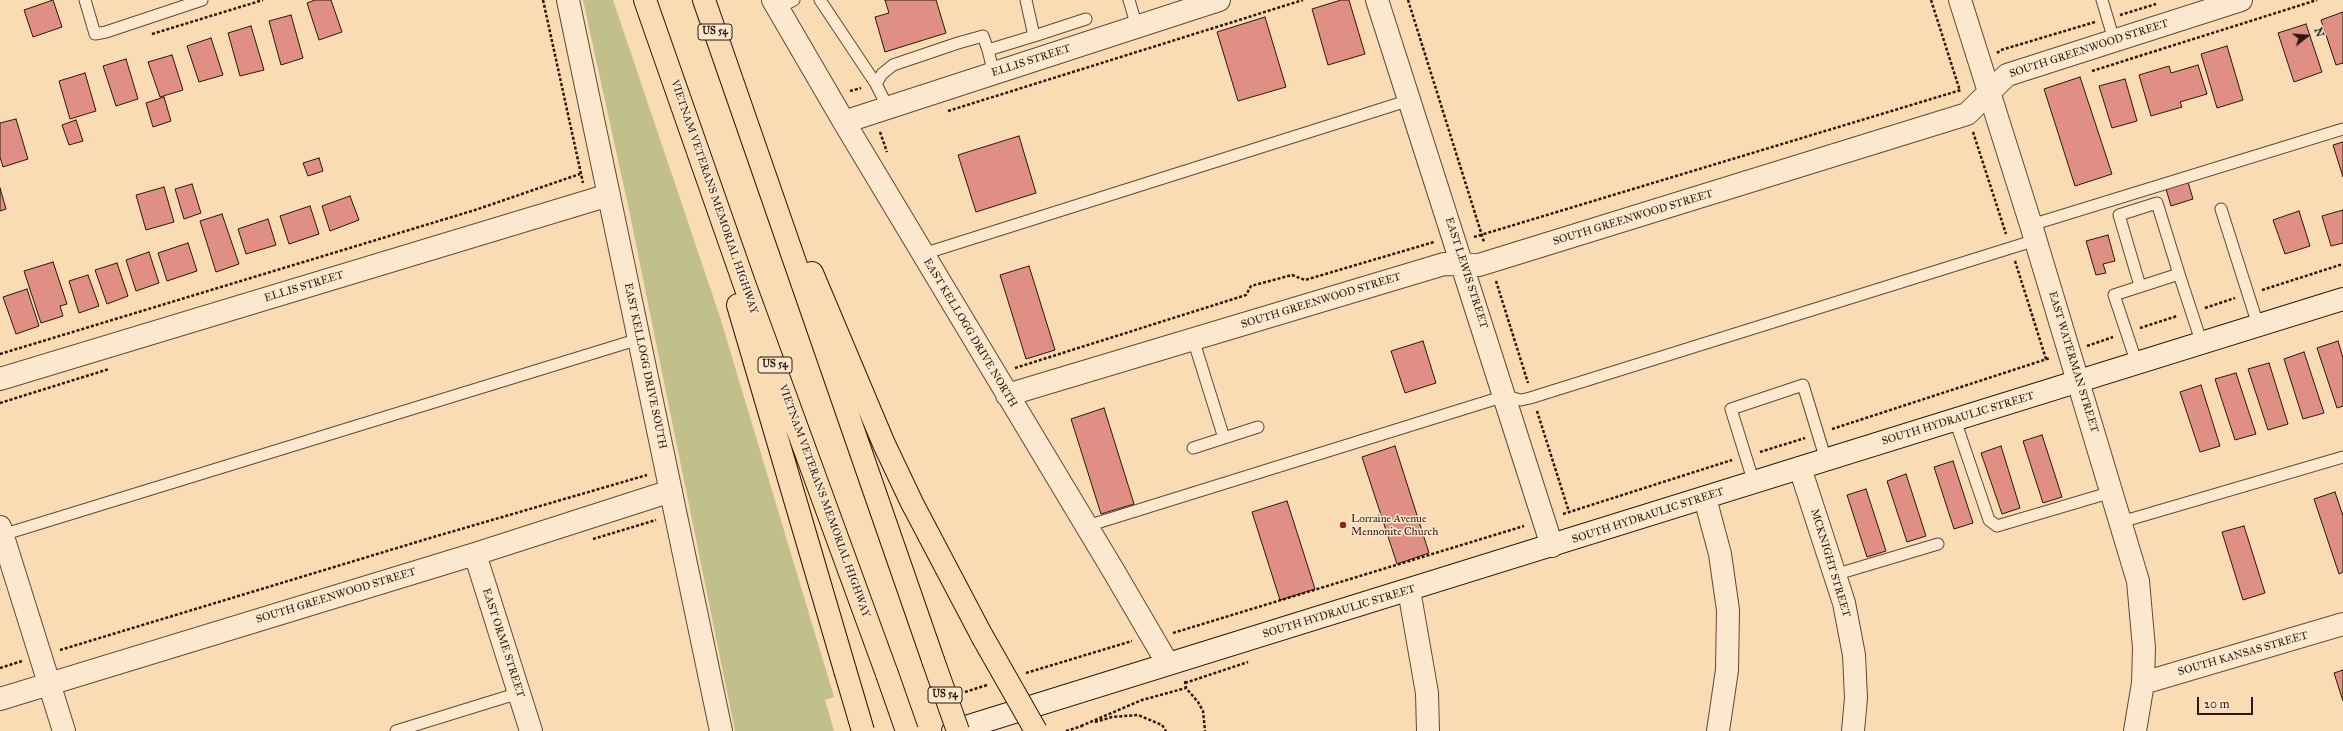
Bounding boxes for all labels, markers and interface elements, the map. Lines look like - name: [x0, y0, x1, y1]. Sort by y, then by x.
- north arrow: [2287, 16, 2327, 56]
- street label: SOUTH GREENWOOD STREET: [2008, 17, 2170, 81]
- road number: US 54: [698, 24, 732, 40]
- text: N: [2311, 26, 2327, 39]
- street label: ELLIS STREET: [990, 42, 1072, 80]
- street label: VIETNAM VETERANS MEMORIAL HIGHWAY: [668, 78, 760, 316]
- street label: SOUTH GREENWOOD STREET: [1551, 187, 1715, 249]
- street label: EAST LEWIS STREET: [1442, 216, 1490, 330]
- street label: EAST KELLOGG DRIVE NORTH: [920, 256, 1020, 410]
- street label: ELLIS STREET: [263, 269, 345, 305]
- street label: SOUTH GREENWOOD STREET: [1239, 270, 1403, 332]
- street label: EAST KELLOGG DRIVE SOUTH: [621, 282, 669, 450]
- street label: EAST WATERMAN STREET: [2045, 290, 2101, 434]
- road number: US 54: [758, 357, 792, 373]
- street label: VIETNAM VETERANS MEMORIAL HIGHWAY: [776, 383, 872, 619]
- street label: SOUTH HYDRAULIC STREET: [1880, 389, 2036, 449]
- street label: SOUTH HYDRAULIC STREET: [1570, 485, 1726, 547]
- street label: MCKNIGHT STREET: [1807, 507, 1853, 619]
- place label: Lorraine Avenue Mennonite Church: [1351, 512, 1438, 538]
- marker: Lorraine Avenue Mennonite Church: [1338, 520, 1348, 530]
- street label: SOUTH GREENWOOD STREET: [254, 565, 418, 627]
- street label: SOUTH HYDRAULIC STREET: [1261, 582, 1417, 642]
- street label: EAST ORME STREET: [479, 587, 527, 699]
- street label: SOUTH KANSAS STREET: [2177, 629, 2309, 679]
- road number: US 54: [928, 687, 962, 703]
- scale bar: [2199, 689, 2255, 715]
- text: 20 m: [2204, 697, 2230, 711]

